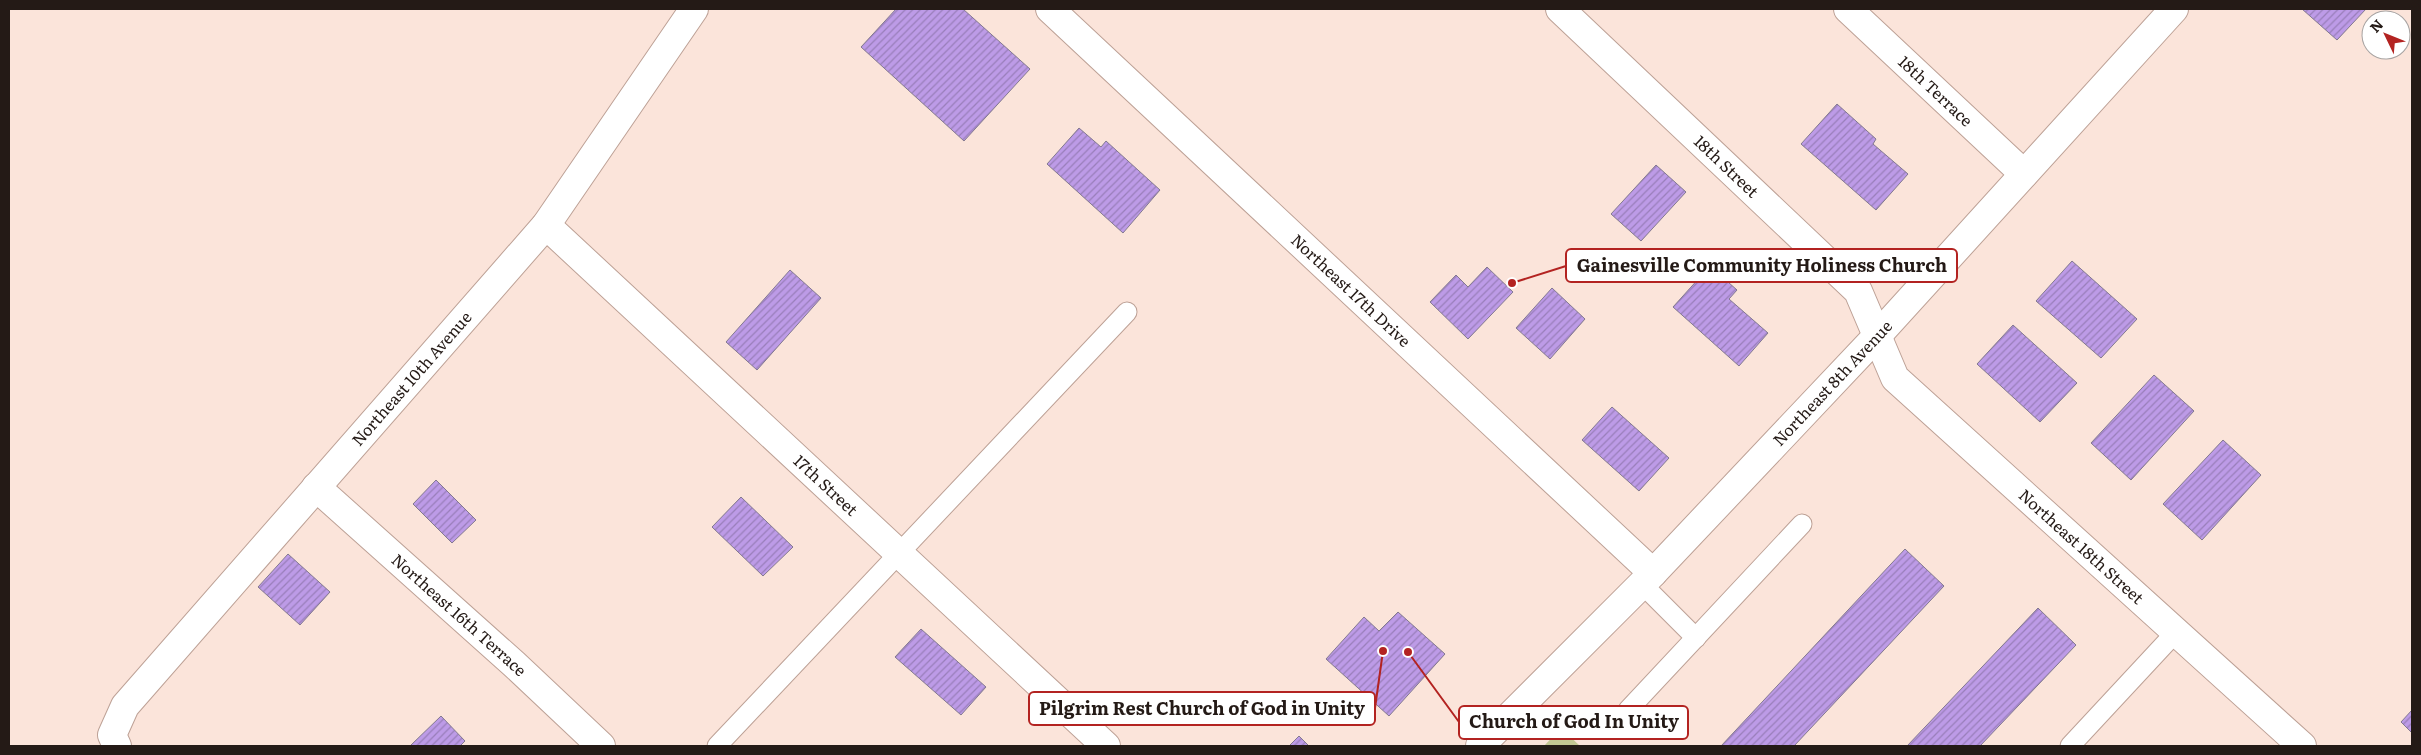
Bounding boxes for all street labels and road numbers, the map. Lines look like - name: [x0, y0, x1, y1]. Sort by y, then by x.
- street label: 18th Terrace: [1894, 49, 1979, 131]
- street label: 18th Street: [1689, 129, 1765, 203]
- street label: Northeast 17th Drive: [1286, 228, 1417, 352]
- street label: Northeast 10th Avenue: [345, 305, 477, 451]
- street label: Northeast 8th Avenue: [1766, 314, 1897, 451]
- street label: 17th Street: [789, 448, 864, 521]
- street label: Northeast 18th Street: [2014, 483, 2150, 609]
- street label: Northeast 16th Terrace: [387, 547, 533, 681]

